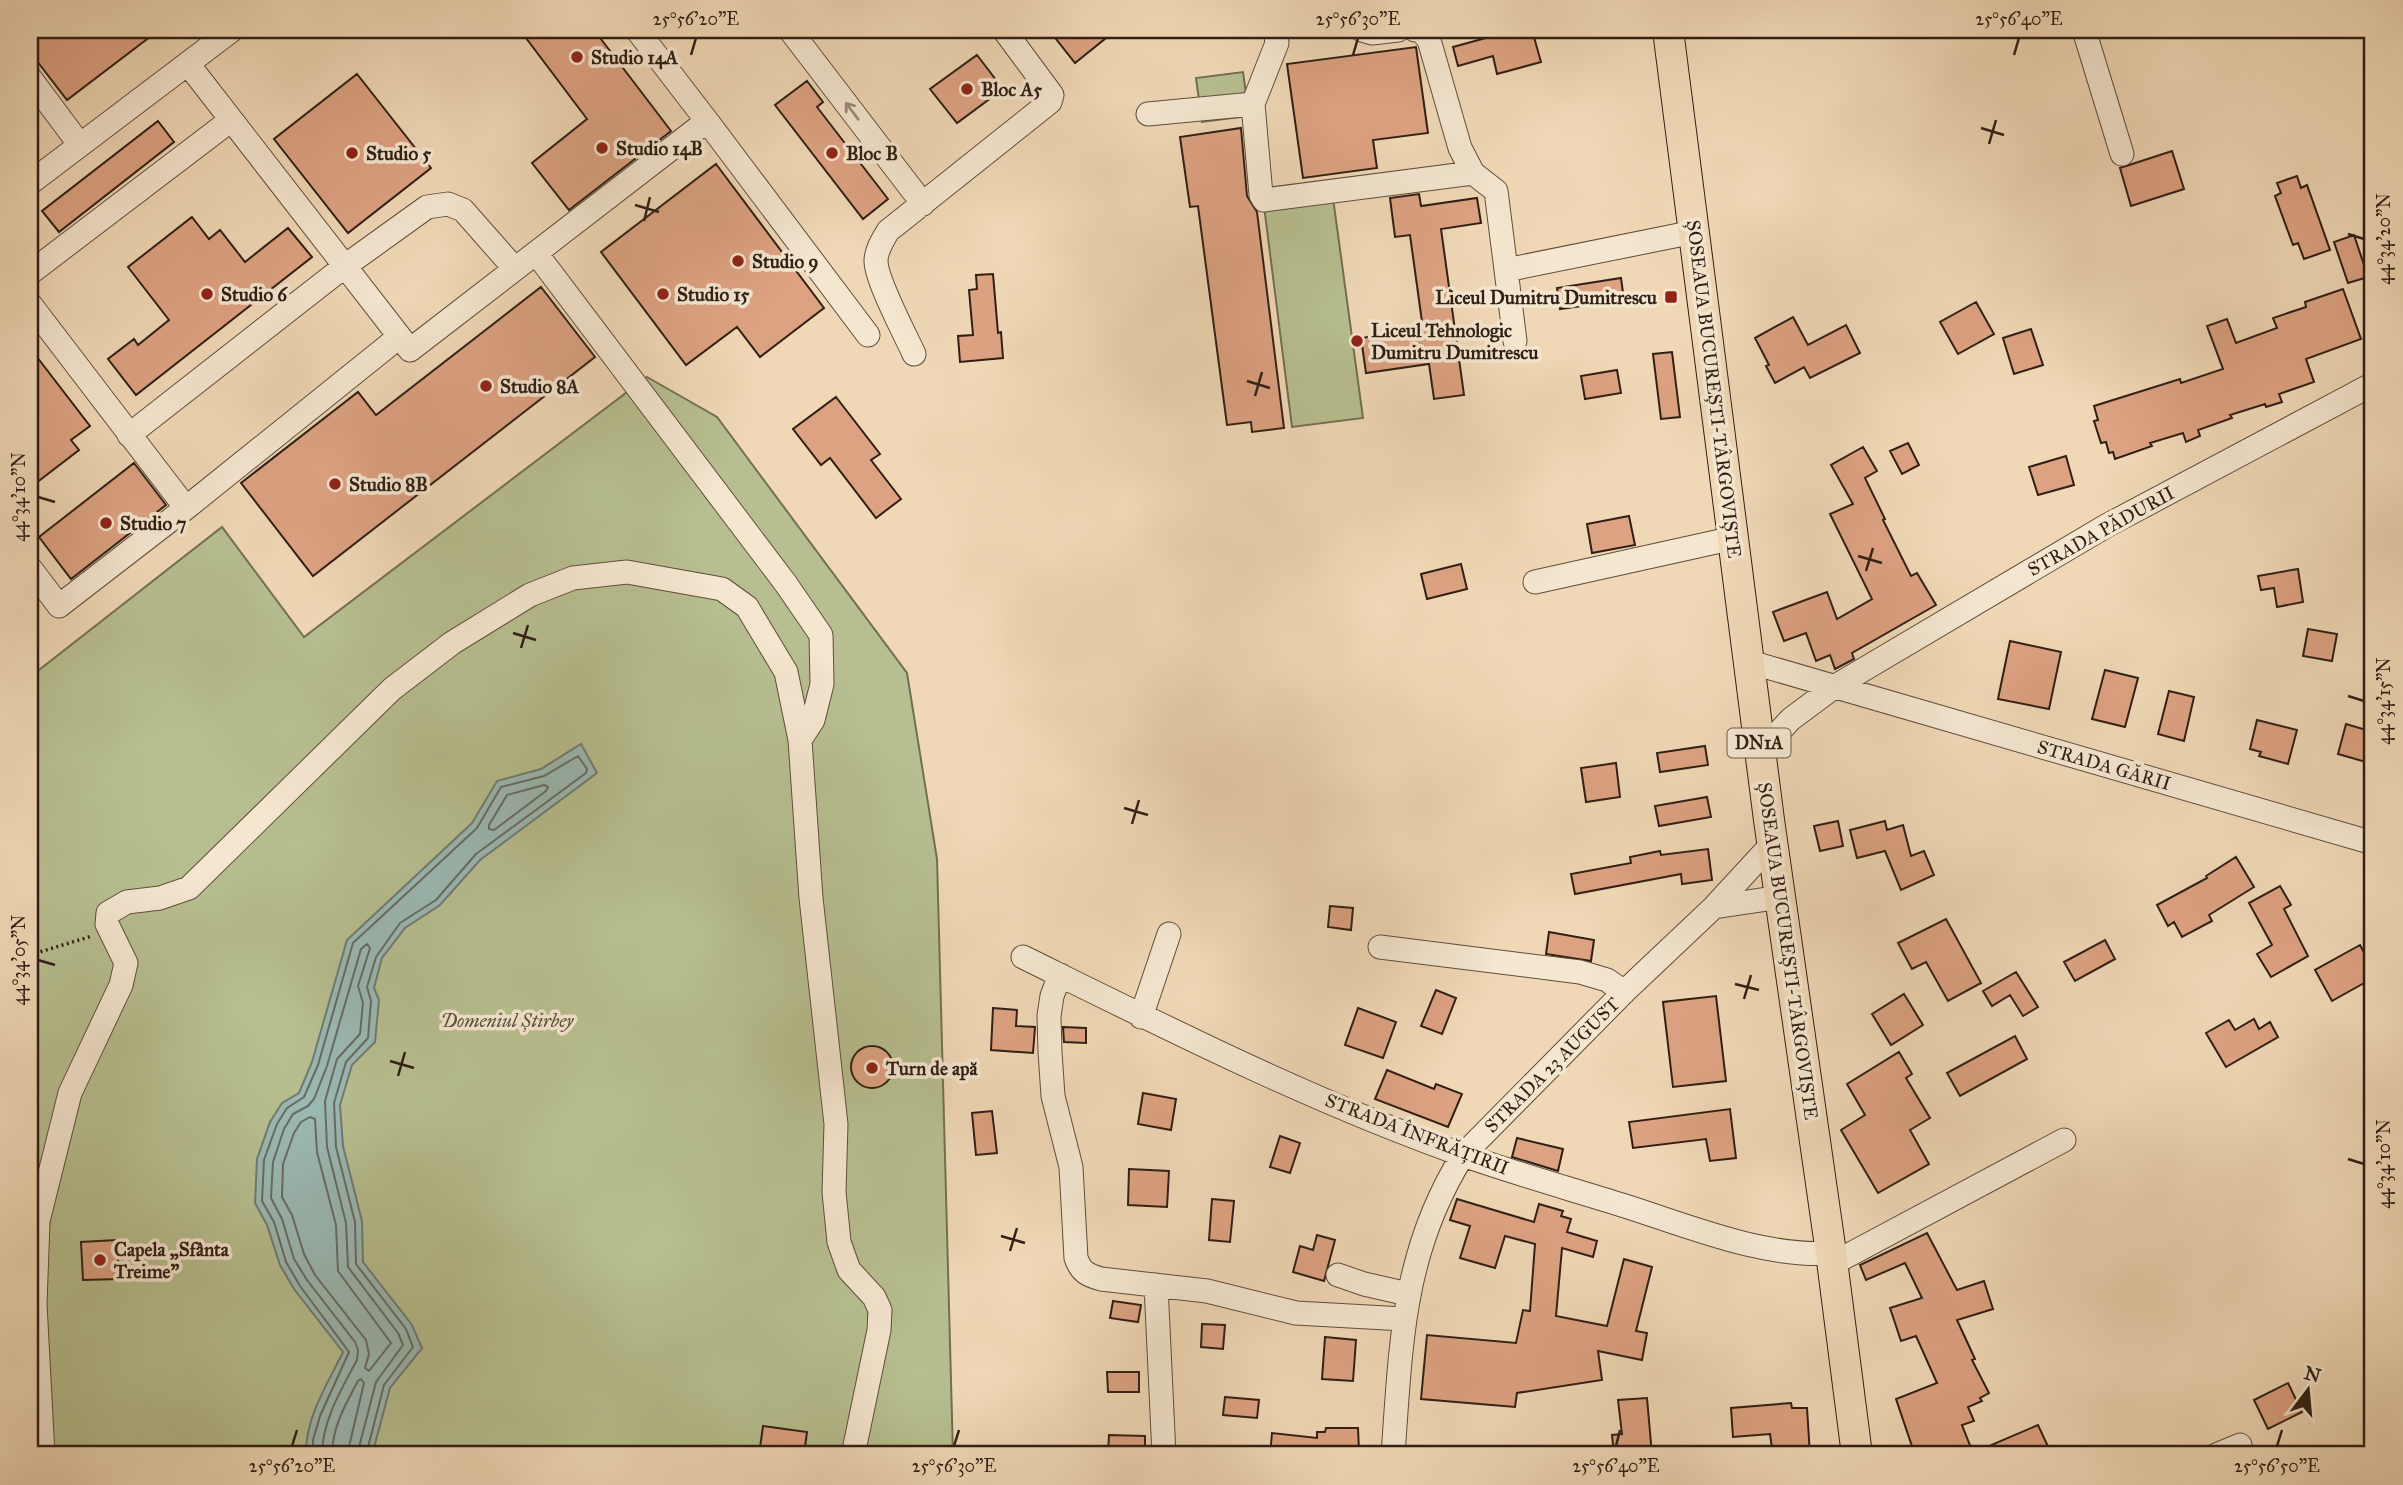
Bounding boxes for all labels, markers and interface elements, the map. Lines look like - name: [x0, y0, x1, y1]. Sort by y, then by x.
- text: 25°56'20"E: [653, 8, 739, 30]
- text: 25°56'30"E: [1316, 8, 1400, 30]
- text: 25°56'40"E: [1975, 8, 2063, 30]
- place label: Studio 14A: [591, 46, 678, 70]
- marker: Studio 14A: [569, 49, 585, 65]
- place label: Bloc A5: [981, 78, 1042, 101]
- marker: Bloc A5: [959, 81, 975, 97]
- one-way arrow: [844, 102, 859, 121]
- place label: Studio 14B: [616, 137, 703, 161]
- marker: Studio 14B: [594, 140, 610, 156]
- place label: Studio 5: [366, 142, 431, 165]
- place label: Bloc B: [846, 142, 898, 165]
- marker: Studio 5: [344, 145, 360, 161]
- marker: Bloc B: [824, 145, 840, 161]
- text: 44°34'20"N: [2373, 193, 2395, 285]
- street label: ȘOSEAUA BUCUREȘTI-TÂRGOVIȘTE: [1682, 219, 1746, 560]
- place label: Studio 9: [752, 250, 818, 274]
- marker: Studio 9: [730, 253, 746, 269]
- place label: Studio 6: [221, 283, 288, 306]
- place label: Studio 15: [677, 283, 750, 306]
- marker: Studio 6: [199, 286, 215, 302]
- marker: Studio 15: [655, 286, 671, 302]
- place label: Liceul Dumitru Dumitrescu: [1435, 286, 1658, 309]
- marker: Liceul Dumitru Dumitrescu: [1663, 289, 1679, 305]
- place label: Liceul Tehnologic Dumitru Dumitrescu: [1371, 319, 1539, 364]
- marker: Liceul Tehnologic Dumitru Dumitrescu: [1349, 333, 1365, 349]
- place label: Studio 8A: [500, 375, 579, 398]
- marker: Studio 8A: [478, 378, 494, 394]
- text: 44°34'10"N: [8, 452, 30, 542]
- place label: Studio 8B: [349, 473, 428, 496]
- marker: Studio 8B: [327, 476, 343, 492]
- street label: STRADA PĂDURII: [2024, 481, 2178, 581]
- place label: Studio 7: [120, 512, 186, 535]
- marker: Studio 7: [98, 515, 114, 531]
- text: 44°34'15"N: [2373, 657, 2395, 745]
- road number: DN1A: [1728, 728, 1790, 758]
- street label: STRADA GĂRII: [2035, 735, 2173, 795]
- street label: ȘOSEAUA BUCUREȘTI-TÂRGOVIȘTE: [1753, 781, 1823, 1122]
- text: 44°34'05"N: [8, 915, 30, 1005]
- street label: STRADA 23 AUGUST: [1479, 992, 1625, 1138]
- park label: Domeniul Știrbey: [441, 1009, 574, 1032]
- place label: Turn de apă: [885, 1057, 978, 1081]
- marker: Turn de apă: [864, 1060, 880, 1076]
- street label: STRADA ÎNFRĂȚIRII: [1322, 1088, 1512, 1180]
- text: 44°34'10"N: [2373, 1119, 2395, 1209]
- place label: Capela „Sfânta Treime": [113, 1238, 230, 1283]
- marker: Capela „Sfânta Treime": [92, 1252, 108, 1268]
- north arrow: [2274, 1356, 2344, 1426]
- text: N: [2302, 1361, 2323, 1387]
- text: 25°56'20"E: [249, 1455, 335, 1477]
- text: 25°56'30"E: [912, 1455, 996, 1477]
- text: 25°56'40"E: [1572, 1455, 1660, 1477]
- text: 25°56'50"E: [2234, 1455, 2320, 1477]

